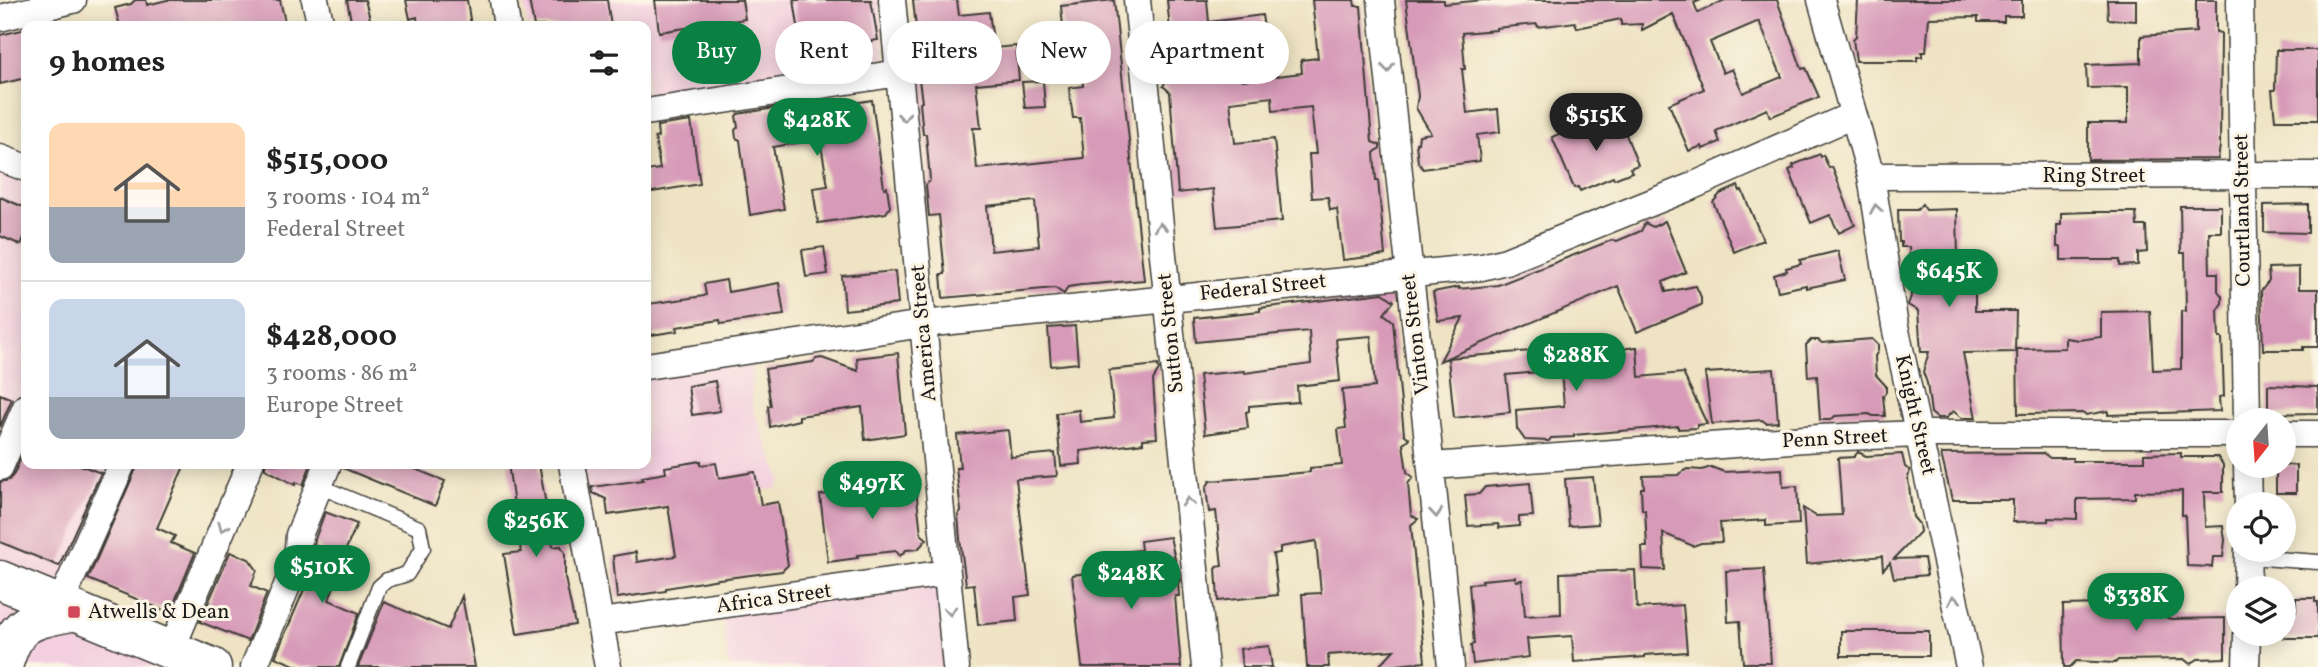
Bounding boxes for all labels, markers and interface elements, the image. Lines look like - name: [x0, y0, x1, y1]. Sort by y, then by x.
- chip: Buy: [672, 21, 761, 84]
- chip: Rent: [775, 21, 873, 84]
- chip: Filters: [887, 21, 1002, 84]
- chip: New: [1016, 21, 1111, 84]
- chip: Apartment: [1125, 21, 1289, 84]
- text: 9 homes: [49, 42, 165, 84]
- icon: filters: [585, 44, 623, 82]
- one-way arrow: [1380, 62, 1395, 74]
- pin: $515K: [1547, 94, 1645, 153]
- pin: $428K: [768, 99, 866, 158]
- text: $515K: [1566, 100, 1626, 132]
- text: $428K: [783, 105, 851, 137]
- one-way arrow: [896, 111, 911, 122]
- street label: Courtland Street: [2227, 133, 2259, 287]
- text: $515,000: [266, 140, 388, 182]
- icon: home: [105, 151, 189, 235]
- street label: Ring Street: [2042, 162, 2146, 191]
- text: 3 rooms · 104 m²: [266, 182, 430, 214]
- one-way arrow: [1869, 203, 1884, 215]
- text: Federal Street: [266, 214, 405, 246]
- one-way arrow: [1153, 221, 1168, 232]
- pin: $645K: [1900, 250, 1998, 309]
- text: $645K: [1916, 256, 1982, 288]
- street label: America Street: [904, 263, 944, 403]
- street label: Federal Street: [1198, 267, 1328, 309]
- street label: Sutton Street: [1150, 271, 1192, 395]
- street label: Vinton Street: [1394, 272, 1438, 396]
- text: $428,000: [266, 316, 397, 358]
- icon: home: [105, 327, 189, 411]
- pin: $288K: [1527, 334, 1625, 393]
- text: $288K: [1543, 340, 1609, 372]
- street label: Knight Street: [1887, 352, 1943, 478]
- text: 3 rooms · 86 m²: [266, 358, 417, 390]
- text: Europe Street: [266, 390, 404, 422]
- north arrow: [2226, 408, 2296, 478]
- map controls: [2226, 408, 2296, 646]
- street label: Penn Street: [1781, 422, 1889, 456]
- pin: $497K: [823, 462, 921, 521]
- text: $497K: [839, 468, 905, 500]
- button: locate: [2226, 492, 2296, 562]
- one-way arrow: [1181, 496, 1196, 507]
- pin: $256K: [487, 500, 585, 559]
- text: $256K: [503, 506, 569, 538]
- one-way arrow: [1428, 508, 1443, 519]
- one-way arrow: [217, 519, 231, 532]
- pin: $510K: [273, 546, 371, 605]
- text: $510K: [290, 552, 354, 584]
- pin: $248K: [1082, 552, 1180, 611]
- text: $248K: [1097, 558, 1165, 590]
- pin: $338K: [2087, 574, 2185, 633]
- button: layers: [2226, 576, 2296, 646]
- street label: Africa Street: [714, 577, 834, 621]
- text: $338K: [2103, 580, 2169, 612]
- one-way arrow: [1947, 594, 1962, 606]
- place label: Atwells & Dean: [88, 598, 230, 627]
- marker: Atwells & Dean: [66, 604, 82, 620]
- one-way arrow: [943, 606, 958, 617]

